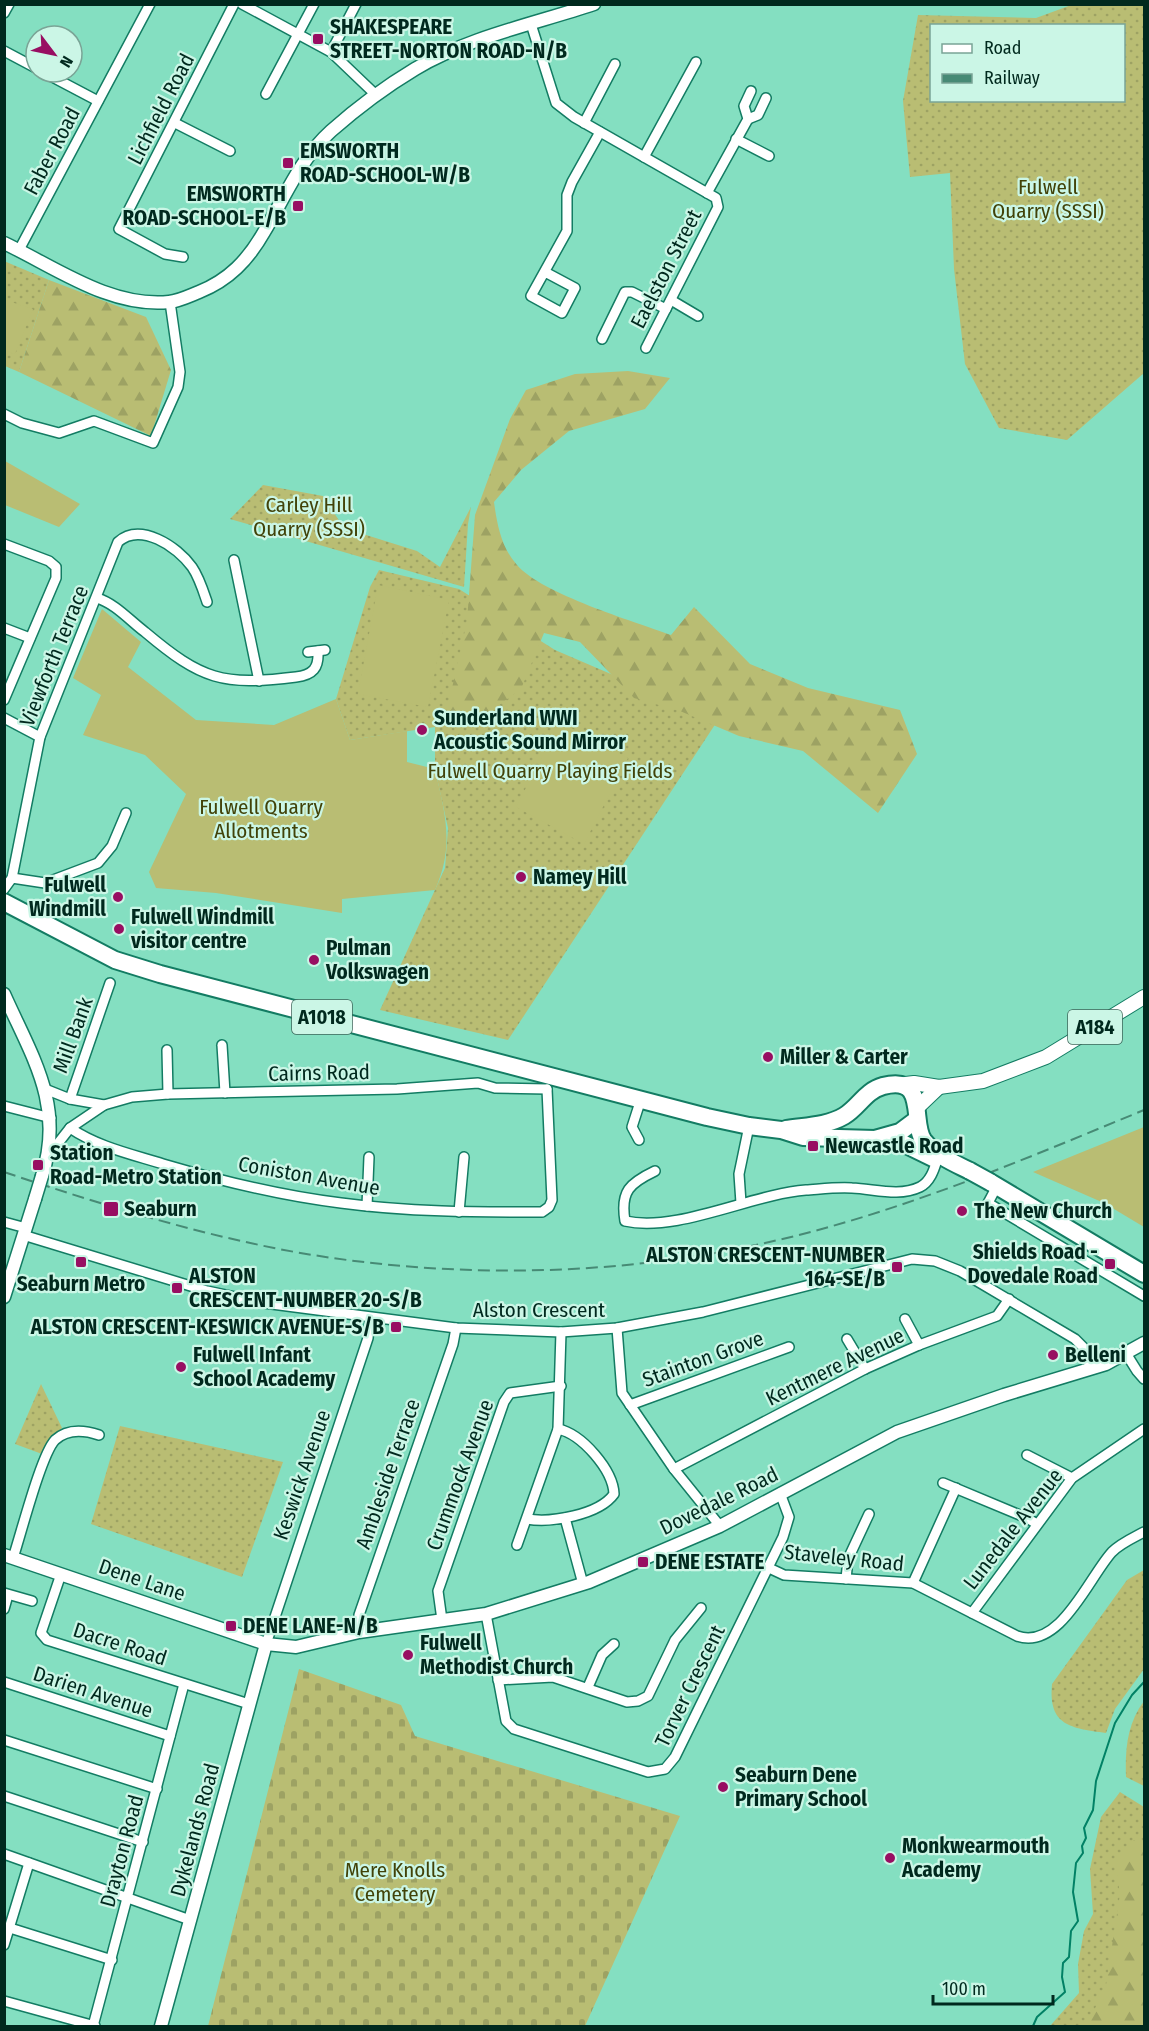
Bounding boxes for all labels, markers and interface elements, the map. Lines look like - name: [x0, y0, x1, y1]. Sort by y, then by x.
- place label: SHAKESPEARE STREET-NORTON ROAD-N/B: [330, 14, 567, 64]
- north arrow: [24, 24, 84, 84]
- legend: [930, 24, 1125, 102]
- marker: SHAKESPEARE STREET-NORTON ROAD-N/B: [311, 32, 325, 46]
- text: Road: [984, 37, 1021, 59]
- street label: Lichfield Road: [122, 49, 200, 169]
- text: N: [56, 53, 77, 71]
- text: Railway: [984, 67, 1040, 89]
- street label: Faber Road: [18, 103, 86, 199]
- place label: EMSWORTH ROAD-SCHOOL-W/B: [300, 138, 470, 188]
- marker: EMSWORTH ROAD-SCHOOL-W/B: [281, 156, 295, 170]
- park label: Fulwell Quarry (SSSI): [992, 174, 1104, 224]
- place label: EMSWORTH ROAD-SCHOOL-E/B: [122, 181, 286, 231]
- marker: EMSWORTH ROAD-SCHOOL-E/B: [291, 199, 305, 213]
- street label: Eaelston Street: [625, 205, 707, 333]
- park label: Carley Hill Quarry (SSSI): [253, 492, 365, 542]
- street label: Viewforth Terrace: [14, 582, 94, 730]
- place label: Sunderland WWI Acoustic Sound Mirror: [433, 705, 626, 755]
- marker: Sunderland WWI Acoustic Sound Mirror: [415, 723, 429, 737]
- park label: Fulwell Quarry Playing Fields: [427, 758, 673, 784]
- park label: Fulwell Quarry Allotments: [199, 794, 323, 844]
- place label: Namey Hill: [533, 864, 627, 890]
- marker: Namey Hill: [514, 870, 528, 884]
- place label: Fulwell Windmill: [29, 872, 106, 922]
- marker: Fulwell Windmill: [111, 890, 125, 904]
- place label: Fulwell Windmill visitor centre: [130, 904, 274, 954]
- marker: Fulwell Windmill visitor centre: [112, 922, 126, 936]
- place label: Pulman Volkswagen: [325, 935, 429, 985]
- marker: Pulman Volkswagen: [307, 953, 321, 967]
- street label: Mill Bank: [47, 993, 99, 1077]
- road number: A1018: [292, 1000, 352, 1034]
- road number: A184: [1068, 1010, 1122, 1044]
- place label: Miller & Carter: [780, 1044, 908, 1070]
- marker: Miller & Carter: [761, 1050, 775, 1064]
- street label: Cairns Road: [268, 1059, 370, 1087]
- place label: Newcastle Road: [825, 1133, 963, 1159]
- marker: Newcastle Road: [806, 1139, 820, 1153]
- place label: Station Road-Metro Station: [50, 1140, 222, 1190]
- street label: Coniston Avenue: [236, 1151, 382, 1201]
- marker: Station Road-Metro Station: [31, 1158, 45, 1172]
- place label: Seaburn: [124, 1196, 197, 1222]
- place label: The New Church: [974, 1198, 1112, 1224]
- marker: Seaburn: [102, 1200, 120, 1218]
- marker: The New Church: [955, 1204, 969, 1218]
- place label: Shields Road - Dovedale Road: [967, 1239, 1098, 1289]
- place label: ALSTON CRESCENT-NUMBER 164-SE/B: [645, 1242, 885, 1292]
- marker: Seaburn Metro: [74, 1255, 88, 1269]
- marker: Shields Road - Dovedale Road: [1103, 1257, 1117, 1271]
- marker: ALSTON CRESCENT-NUMBER 164-SE/B: [890, 1260, 904, 1274]
- place label: ALSTON CRESCENT-NUMBER 20-S/B: [188, 1263, 422, 1313]
- place label: Seaburn Metro: [17, 1271, 145, 1297]
- marker: ALSTON CRESCENT-NUMBER 20-S/B: [170, 1281, 184, 1295]
- street label: Alston Crescent: [473, 1297, 605, 1323]
- place label: ALSTON CRESCENT-KESWICK AVENUE-S/B: [30, 1314, 384, 1340]
- marker: ALSTON CRESCENT-KESWICK AVENUE-S/B: [389, 1320, 403, 1334]
- street label: Kentmere Avenue: [762, 1322, 908, 1412]
- street label: Stainton Grove: [639, 1325, 767, 1393]
- place label: Fulwell Infant School Academy: [193, 1342, 336, 1392]
- place label: Belleni: [1065, 1342, 1126, 1368]
- marker: Belleni: [1046, 1348, 1060, 1362]
- marker: Fulwell Infant School Academy: [174, 1360, 188, 1374]
- street label: Ambleside Terrace: [350, 1395, 426, 1553]
- street label: Crummock Avenue: [421, 1396, 499, 1554]
- street label: Keswick Avenue: [268, 1407, 336, 1543]
- street label: Dovedale Road: [656, 1461, 782, 1541]
- street label: Lunedale Avenue: [958, 1463, 1068, 1595]
- street label: Staveley Road: [783, 1539, 905, 1577]
- place label: DENE ESTATE: [655, 1549, 764, 1575]
- street label: Dene Lane: [95, 1553, 189, 1607]
- marker: DENE ESTATE: [636, 1555, 650, 1569]
- place label: DENE LANE-N/B: [243, 1613, 378, 1639]
- street label: Dacre Road: [70, 1617, 170, 1671]
- marker: DENE LANE-N/B: [224, 1619, 238, 1633]
- street label: Torver Crescent: [649, 1621, 731, 1751]
- place label: Fulwell Methodist Church: [420, 1630, 573, 1680]
- marker: Fulwell Methodist Church: [401, 1648, 415, 1662]
- street label: Darien Avenue: [30, 1660, 156, 1724]
- street label: Dykelands Road: [165, 1760, 225, 1900]
- place label: Seaburn Dene Primary School: [735, 1762, 867, 1812]
- marker: Seaburn Dene Primary School: [716, 1780, 730, 1794]
- street label: Drayton Road: [95, 1792, 149, 1910]
- place label: Monkwearmouth Academy: [901, 1833, 1050, 1883]
- marker: Monkwearmouth Academy: [883, 1851, 897, 1865]
- park label: Mere Knolls Cemetery: [345, 1857, 445, 1907]
- scale bar: [933, 1968, 1053, 2006]
- text: 100 m: [942, 1978, 986, 2000]

